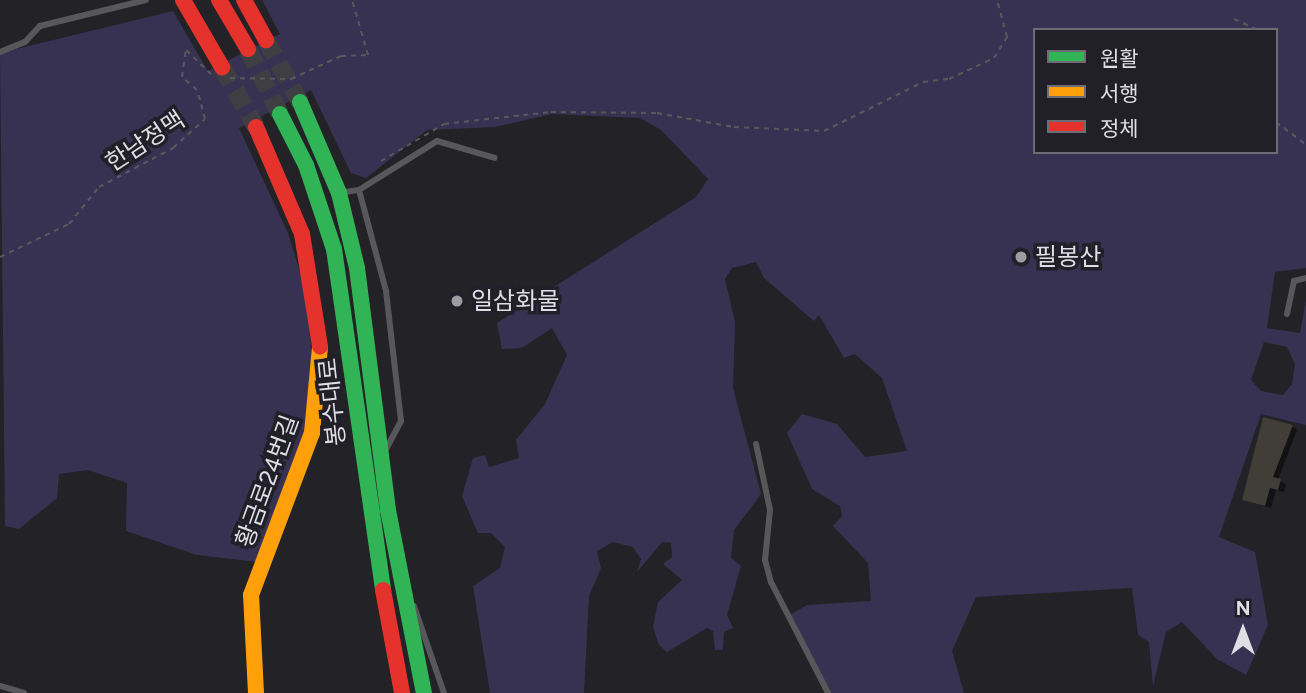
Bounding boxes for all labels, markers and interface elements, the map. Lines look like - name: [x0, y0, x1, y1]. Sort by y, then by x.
- legend: [1033, 28, 1278, 154]
- text: 원활: [1100, 46, 1139, 71]
- text: 서행: [1100, 81, 1139, 106]
- street label: 한남정맥: [100, 105, 190, 177]
- text: 정체: [1100, 116, 1139, 141]
- place label: 필봉산: [1035, 243, 1101, 271]
- marker: 필봉산: [1013, 249, 1029, 265]
- place label: 일삼화물: [471, 287, 559, 315]
- marker: 일삼화물: [449, 293, 465, 309]
- street label: 봉수대로: [313, 357, 351, 447]
- street label: 황금로24번길: [230, 411, 304, 551]
- north arrow: [1208, 595, 1278, 665]
- text: N: [1236, 597, 1250, 620]

